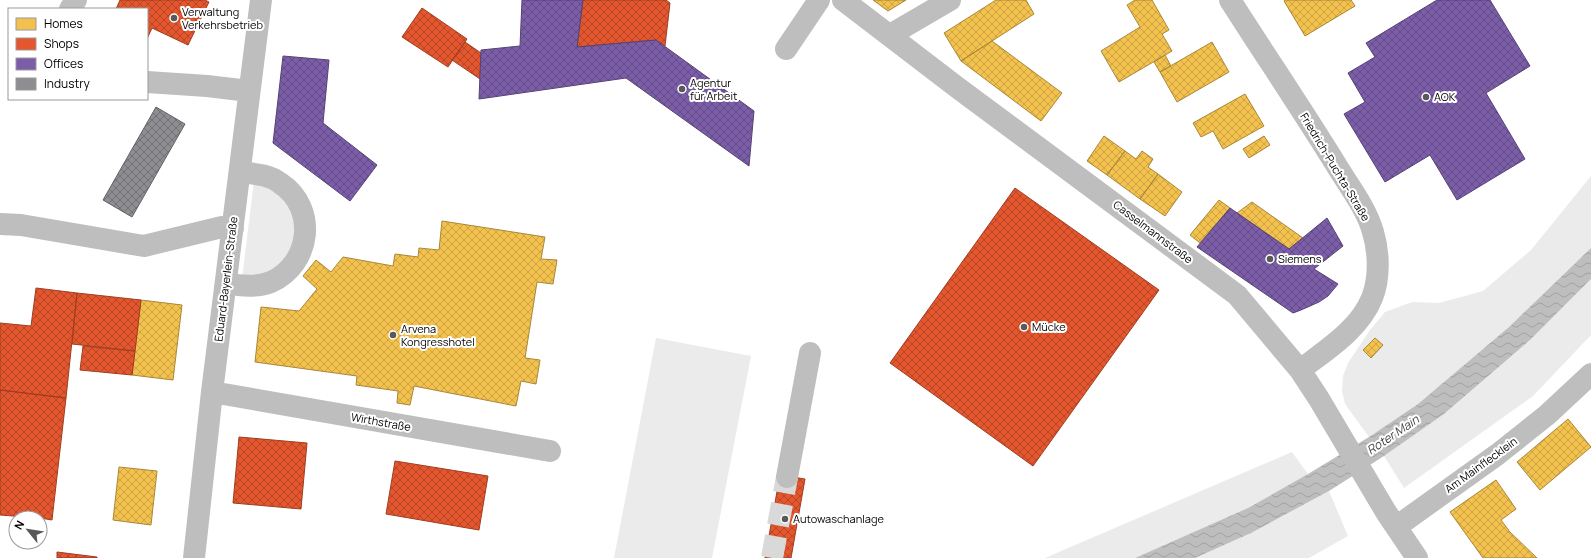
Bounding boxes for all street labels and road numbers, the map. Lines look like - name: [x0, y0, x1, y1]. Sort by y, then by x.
- street label: Friedrich-Puchta-Straße: [1297, 110, 1374, 224]
- street label: Casselmannstraße: [1110, 197, 1197, 267]
- street label: Eduard-Bayerlein-Straße: [210, 215, 241, 342]
- street label: Wirthstraße: [350, 409, 413, 434]
- street label: Am Mainflecklein: [1442, 433, 1520, 496]

